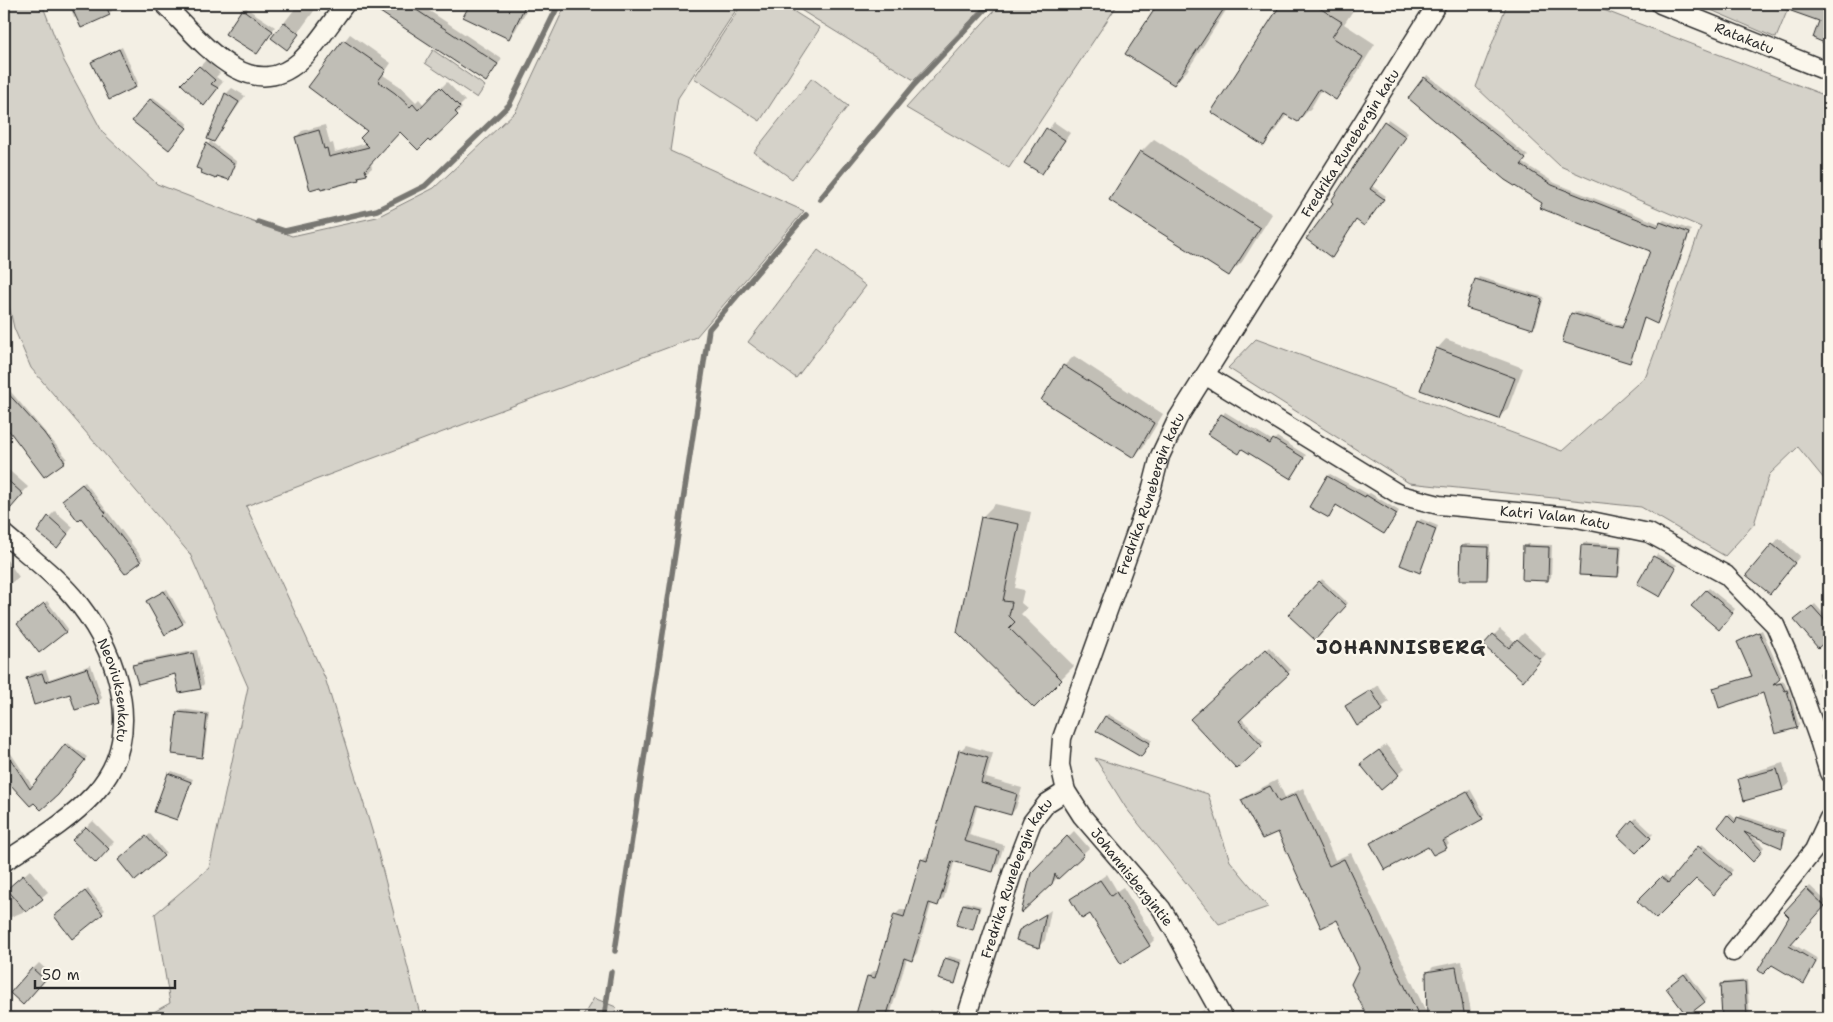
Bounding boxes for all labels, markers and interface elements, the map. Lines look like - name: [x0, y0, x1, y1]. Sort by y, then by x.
- street label: Ratakatu: [1712, 18, 1777, 58]
- street label: Fredrika Runebergin katu: [1297, 65, 1403, 221]
- street label: Fredrika Runebergin katu: [1113, 409, 1188, 577]
- street label: Katri Valan katu: [1499, 502, 1612, 534]
- street label: Neoviuksenkatu: [93, 635, 132, 744]
- district label: JOHANNISBERG: [1316, 635, 1486, 660]
- street label: Fredrika Runebergin katu: [977, 794, 1056, 961]
- street label: Johannisbergintie: [1087, 824, 1177, 930]
- scale bar: [35, 957, 175, 989]
- text: 50 m: [42, 965, 80, 985]

